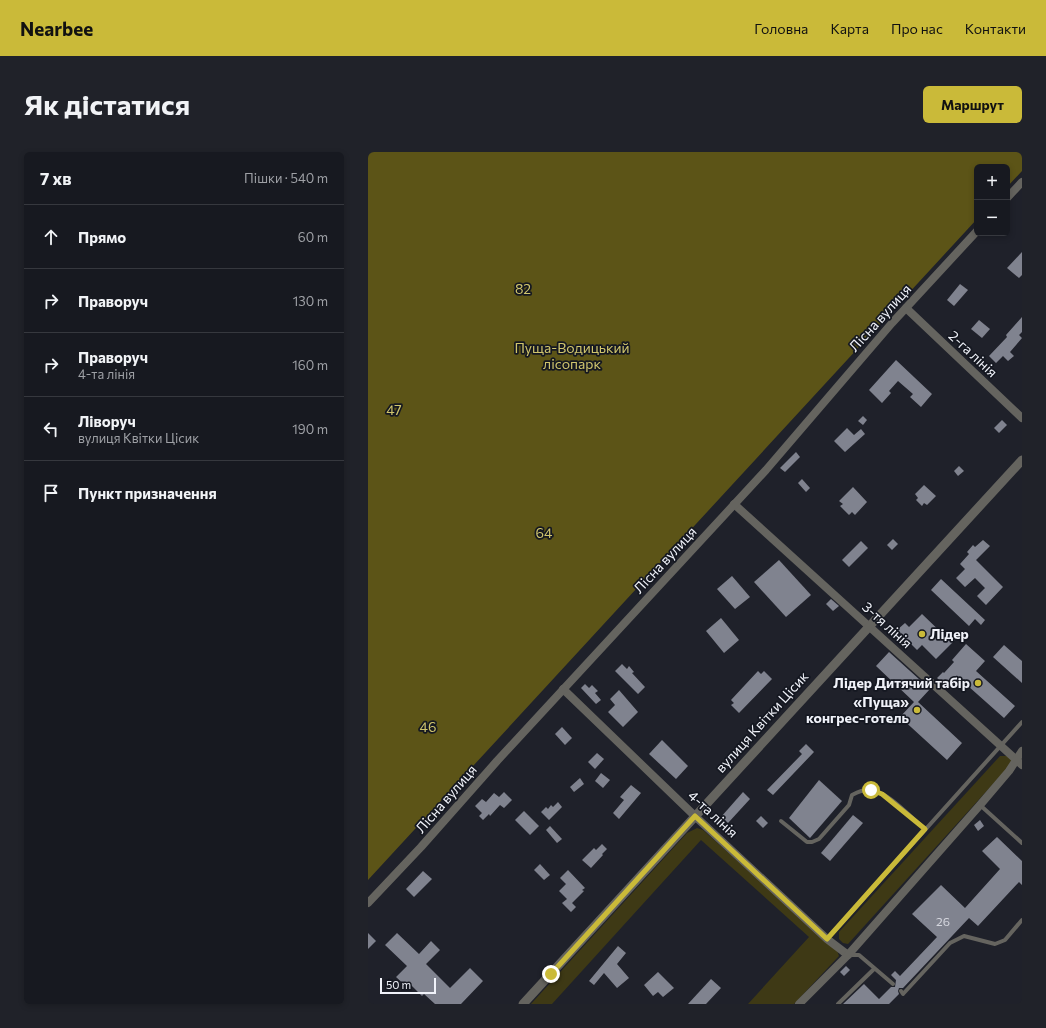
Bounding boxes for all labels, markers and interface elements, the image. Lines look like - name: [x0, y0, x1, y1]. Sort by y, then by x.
- text: Nearbee: [20, 17, 93, 40]
- text: Головна: [754, 20, 808, 37]
- text: Карта: [830, 20, 869, 37]
- text: Про нас: [891, 20, 943, 37]
- text: Контакти: [965, 20, 1026, 37]
- button: Маршрут: [923, 86, 1022, 123]
- text: Як дістатися: [24, 87, 190, 121]
- map controls: [974, 164, 1010, 236]
- button: +: [974, 164, 1010, 200]
- text: 7 хв: [40, 168, 72, 189]
- text: Пішки · 540 m: [244, 170, 328, 186]
- button: −: [974, 200, 1010, 236]
- icon: ahead: [40, 226, 62, 248]
- text: Прямо: [78, 228, 126, 246]
- text: 60 m: [298, 229, 328, 245]
- park label: 82: [515, 280, 531, 297]
- street label: Лісна вулиця: [845, 280, 914, 355]
- icon: right: [40, 290, 62, 312]
- text: Праворуч: [78, 292, 148, 310]
- text: 130 m: [293, 293, 328, 309]
- street label: 2-га лінія: [945, 327, 1001, 380]
- park label: Пуща-Водицький лісопарк: [514, 339, 630, 372]
- text: Праворуч: [78, 348, 148, 366]
- icon: right: [40, 354, 62, 376]
- text: 160 m: [292, 357, 328, 373]
- text: 4-та лінія: [78, 366, 135, 382]
- park label: 47: [386, 401, 402, 418]
- text: Ліворуч: [78, 412, 136, 430]
- icon: left: [40, 418, 62, 440]
- text: 190 m: [292, 421, 328, 437]
- text: вулиця Квітки Цісик: [78, 430, 199, 446]
- icon: arrive: [40, 482, 62, 504]
- text: Пункт призначення: [78, 484, 217, 502]
- street label: Лісна вулиця: [630, 523, 700, 596]
- park label: 64: [536, 524, 553, 541]
- street label: 3-тя лінія: [859, 598, 916, 651]
- place label: Лідер: [930, 625, 969, 642]
- marker: Лідер: [917, 629, 927, 639]
- street label: вулиця Квітки Цісик: [712, 667, 812, 776]
- place label: Лідер Дитячий табір: [833, 674, 970, 691]
- marker: Лідер Дитячий табір: [973, 678, 983, 688]
- place label: «Пуща» конгрес-готель: [806, 693, 909, 726]
- marker: «Пуща» конгрес-готель: [912, 705, 922, 715]
- park label: 46: [420, 718, 436, 735]
- street label: Лісна вулиця: [411, 761, 480, 836]
- route start: [862, 781, 880, 799]
- street label: 4-та лінія: [685, 786, 742, 841]
- house number: 26: [936, 914, 950, 928]
- route end: [542, 965, 560, 983]
- scale bar: [380, 976, 436, 995]
- text: 50 m: [386, 978, 411, 991]

